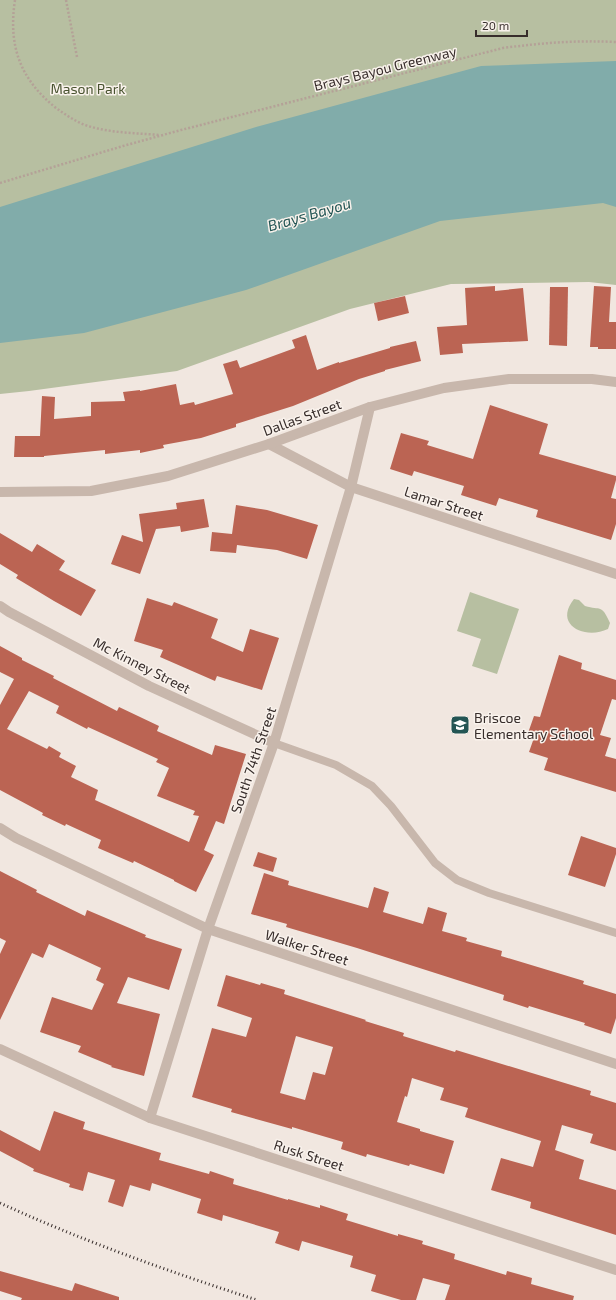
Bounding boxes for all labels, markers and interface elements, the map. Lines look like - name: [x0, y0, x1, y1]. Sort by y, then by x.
- scale bar: [476, 12, 527, 38]
- text: 20 m: [482, 18, 509, 32]
- street label: Brays Bayou Greenway: [312, 42, 459, 94]
- park label: Mason Park: [51, 80, 125, 97]
- water label: Brays Bayou: [265, 194, 353, 235]
- street label: Dallas Street: [261, 395, 343, 439]
- street label: Lamar Street: [402, 482, 486, 524]
- street label: Mc Kinney Street: [91, 633, 193, 697]
- street label: South 74th Street: [227, 704, 279, 816]
- place label: Briscoe Elementary School: [474, 709, 594, 742]
- school or university icon: Briscoe Elementary School: [449, 714, 471, 736]
- street label: Walker Street: [263, 926, 351, 968]
- street label: Rusk Street: [272, 1136, 346, 1174]

